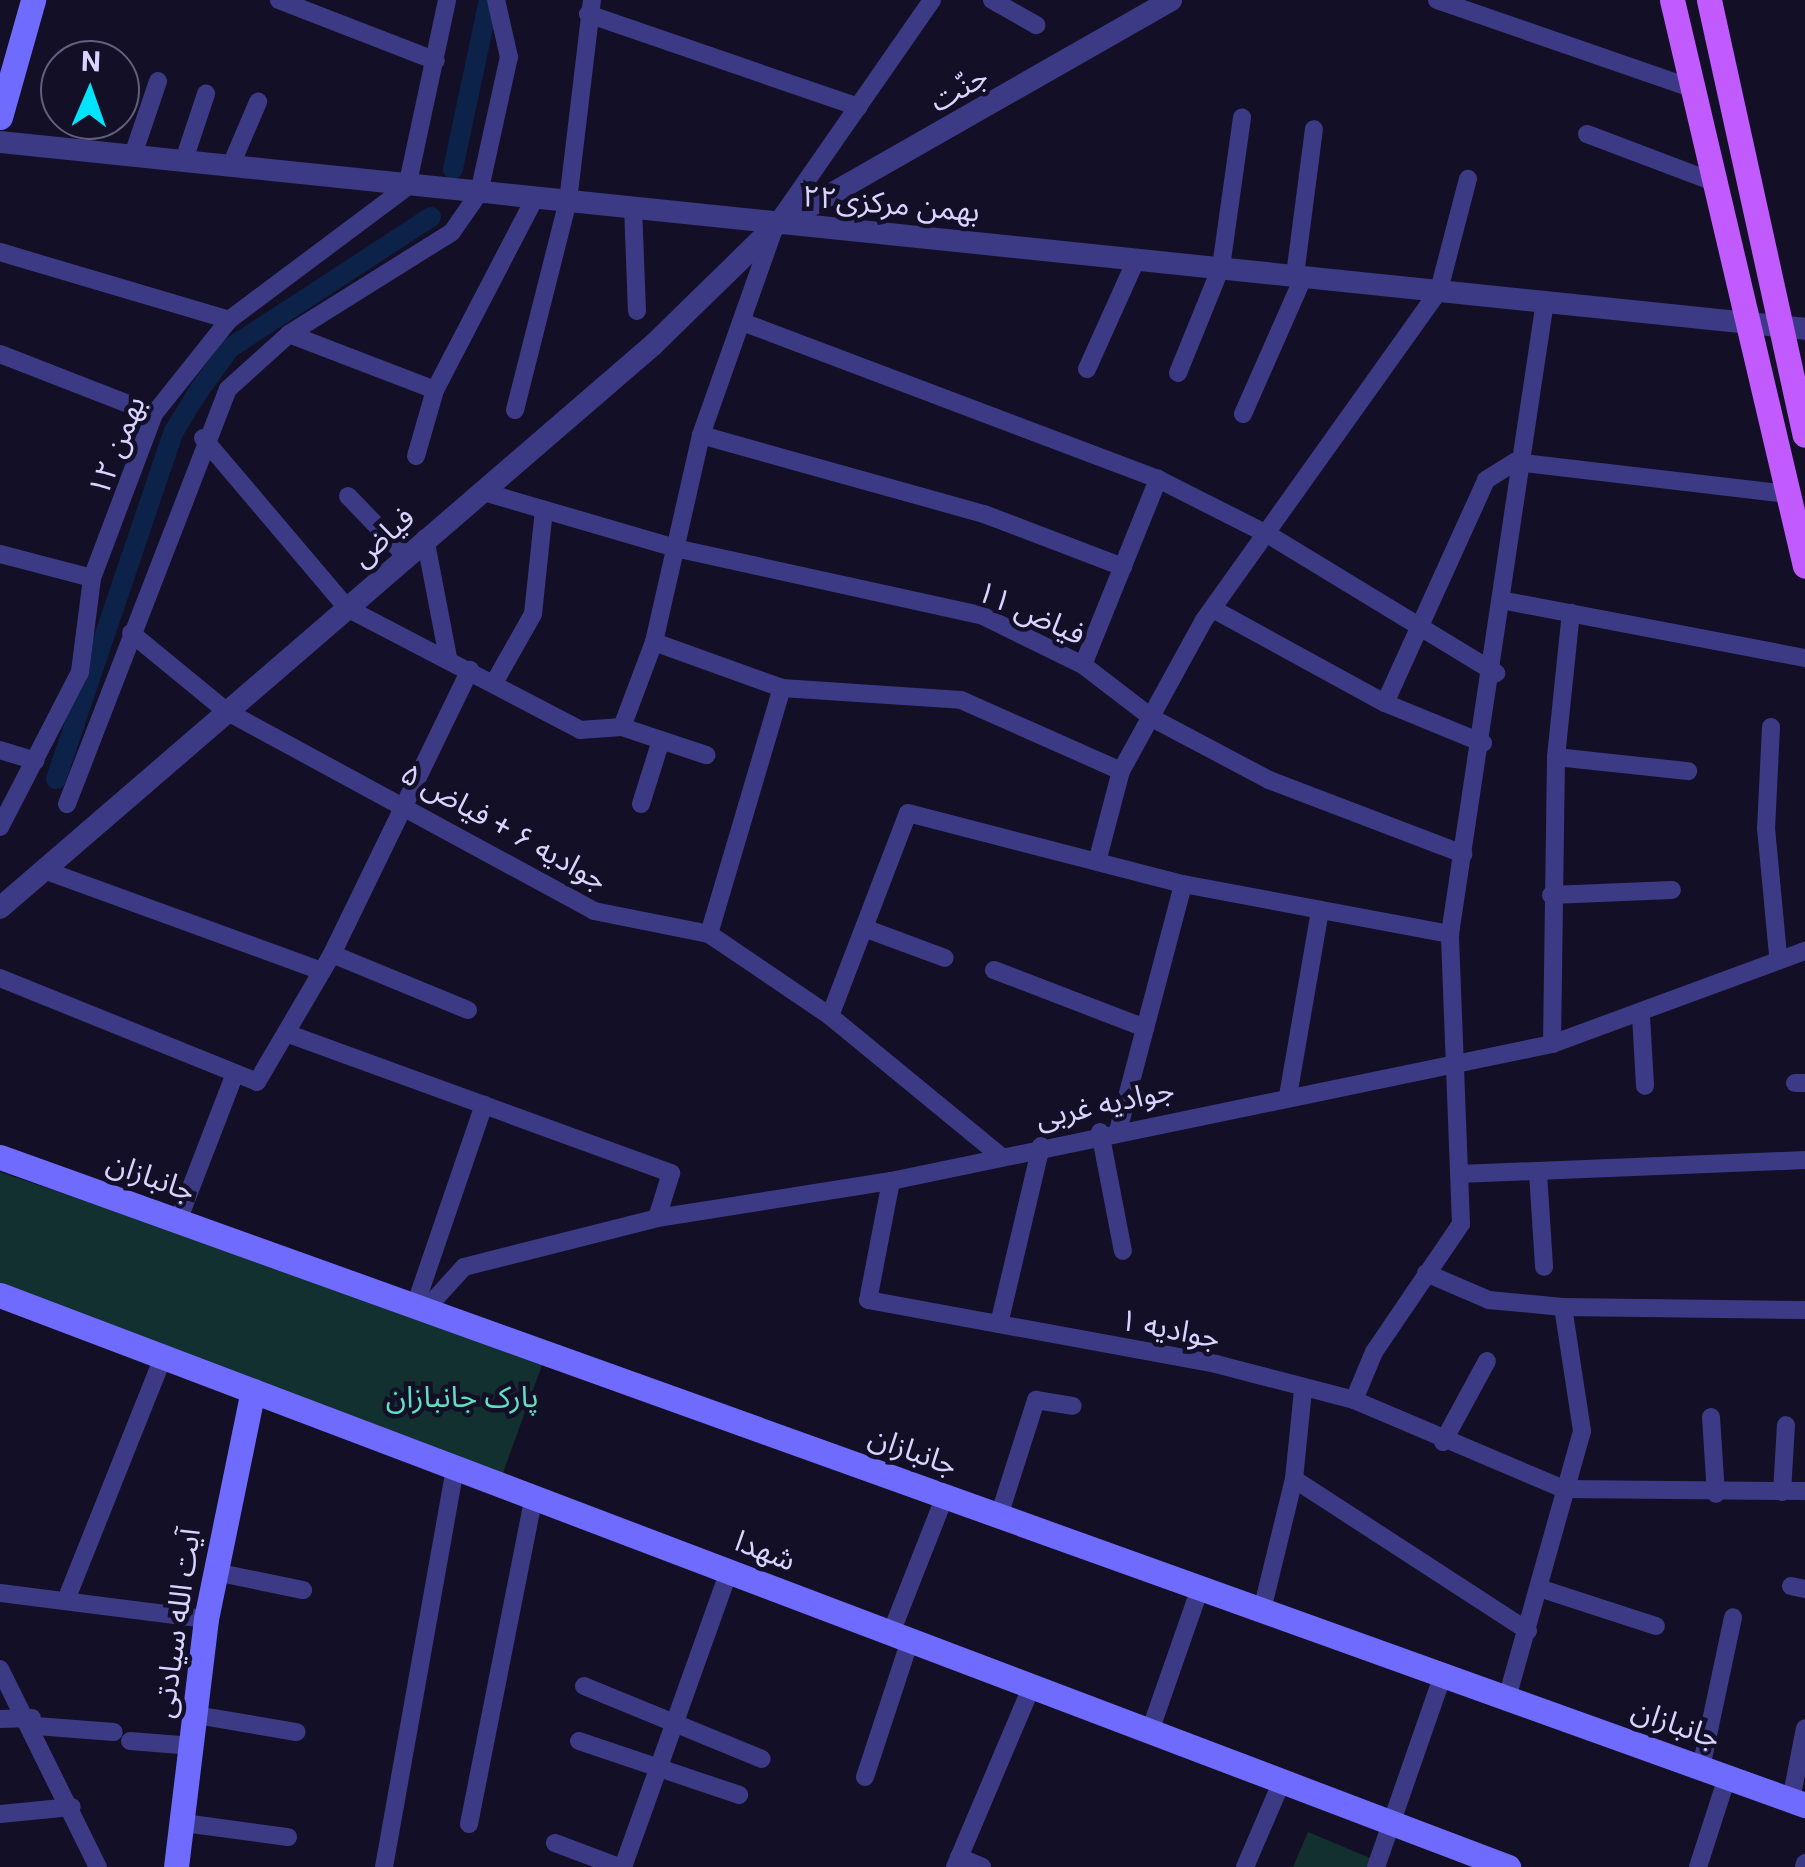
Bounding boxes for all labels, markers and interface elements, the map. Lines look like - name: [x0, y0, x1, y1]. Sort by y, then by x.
- north arrow: [40, 40, 140, 140]
- text: N: [81, 45, 101, 78]
- street label: جنّت: [924, 58, 994, 120]
- street label: ۲۲بهمن مرکزی: [801, 178, 981, 230]
- street label: بهمن ۱۲: [81, 391, 153, 501]
- street label: فیاض: [344, 499, 422, 575]
- street label: فیاض ۱۱: [971, 573, 1091, 653]
- street label: جوادیه ۶ + فیاض ۵: [394, 755, 614, 899]
- street label: جوادیه غربی: [1033, 1072, 1177, 1136]
- street label: جانبازان: [102, 1144, 200, 1210]
- street label: جوادیه ۱: [1117, 1302, 1223, 1356]
- park label: پارک جانبازان: [386, 1379, 538, 1415]
- street label: جانبازان: [864, 1418, 962, 1484]
- street label: شهدا: [730, 1523, 800, 1579]
- street label: آیت الله سیادتی: [146, 1526, 208, 1720]
- street label: جانبازان: [1627, 1691, 1725, 1757]

